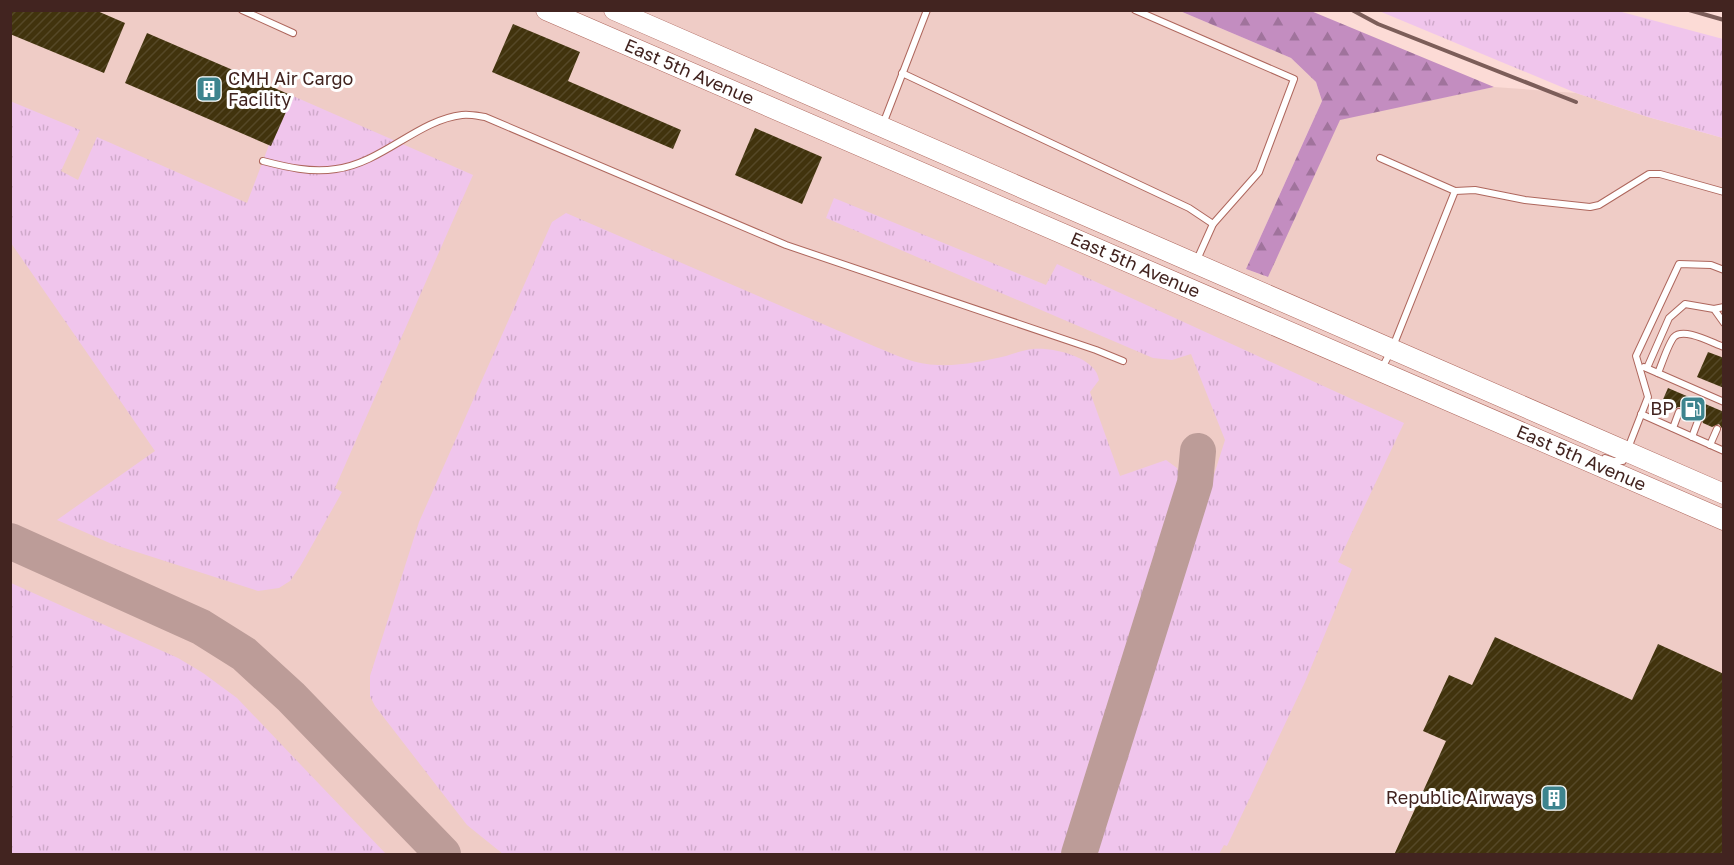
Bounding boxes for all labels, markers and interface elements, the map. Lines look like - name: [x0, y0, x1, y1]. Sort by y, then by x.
- street label: East 5th Avenue: [621, 33, 758, 109]
- place label: CMH Air Cargo Facility: [228, 67, 353, 110]
- building icon: CMH Air Cargo Facility: [194, 74, 224, 104]
- street label: East 5th Avenue: [1067, 226, 1204, 302]
- fuel station icon: BP: [1678, 394, 1708, 424]
- place label: BP: [1650, 397, 1674, 419]
- street label: East 5th Avenue: [1513, 420, 1650, 495]
- building icon: Republic Airways: [1539, 783, 1569, 813]
- place label: Republic Airways: [1386, 786, 1534, 808]

